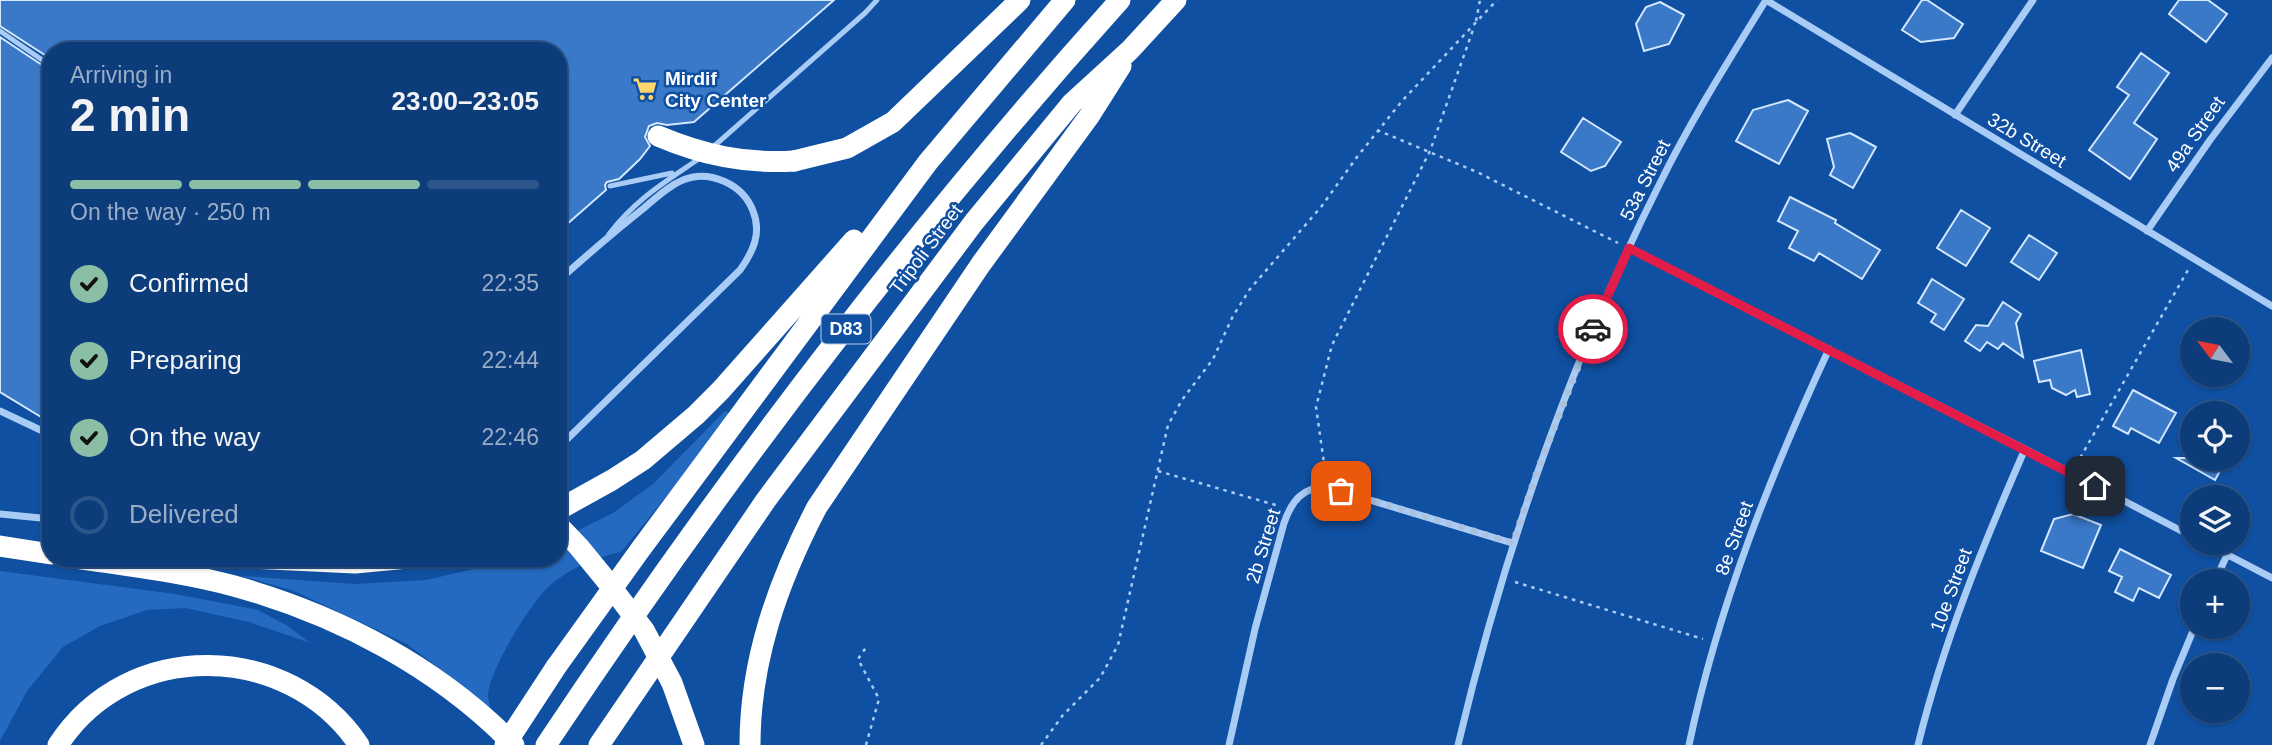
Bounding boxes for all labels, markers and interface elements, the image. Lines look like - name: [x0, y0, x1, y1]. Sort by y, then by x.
- text: Arriving in: [70, 62, 172, 88]
- place label: Mirdif City Center: [665, 68, 767, 111]
- supermarket icon: Mirdif City Center: [631, 75, 659, 103]
- text: 23:00–23:05: [392, 86, 539, 116]
- text: 2 min: [70, 89, 190, 141]
- street label: 49a Street: [2161, 91, 2229, 176]
- street label: 32b Street: [1984, 108, 2071, 172]
- street label: 53a Street: [1616, 136, 1675, 224]
- text: On the way · 250 m: [70, 199, 271, 225]
- street label: Tripoli Street: [885, 199, 967, 298]
- icon: check: [70, 265, 108, 303]
- text: Confirmed: [129, 268, 249, 298]
- text: 22:35: [481, 270, 539, 296]
- courier: [1558, 294, 1628, 364]
- icon: car: [1574, 310, 1612, 348]
- road number: D83: [822, 314, 870, 344]
- north arrow: [2180, 317, 2250, 387]
- map controls: [2180, 317, 2250, 723]
- icon: check: [70, 342, 108, 380]
- text: Preparing: [129, 345, 242, 375]
- text: 22:44: [481, 347, 539, 373]
- button: locate: [2180, 401, 2250, 471]
- icon: check: [70, 419, 108, 457]
- text: On the way: [129, 422, 261, 452]
- text: 22:46: [481, 424, 539, 450]
- pin: [2065, 456, 2125, 516]
- pin: [1311, 461, 1371, 521]
- icon: home: [2076, 467, 2114, 505]
- icon: bag: [1322, 472, 1360, 510]
- button: layers: [2180, 485, 2250, 555]
- street label: 8e Street: [1711, 498, 1757, 578]
- text: Delivered: [129, 499, 239, 529]
- street label: 2b Street: [1242, 505, 1285, 586]
- street label: 10e Street: [1926, 545, 1976, 635]
- button: +: [2180, 569, 2250, 639]
- button: −: [2180, 653, 2250, 723]

